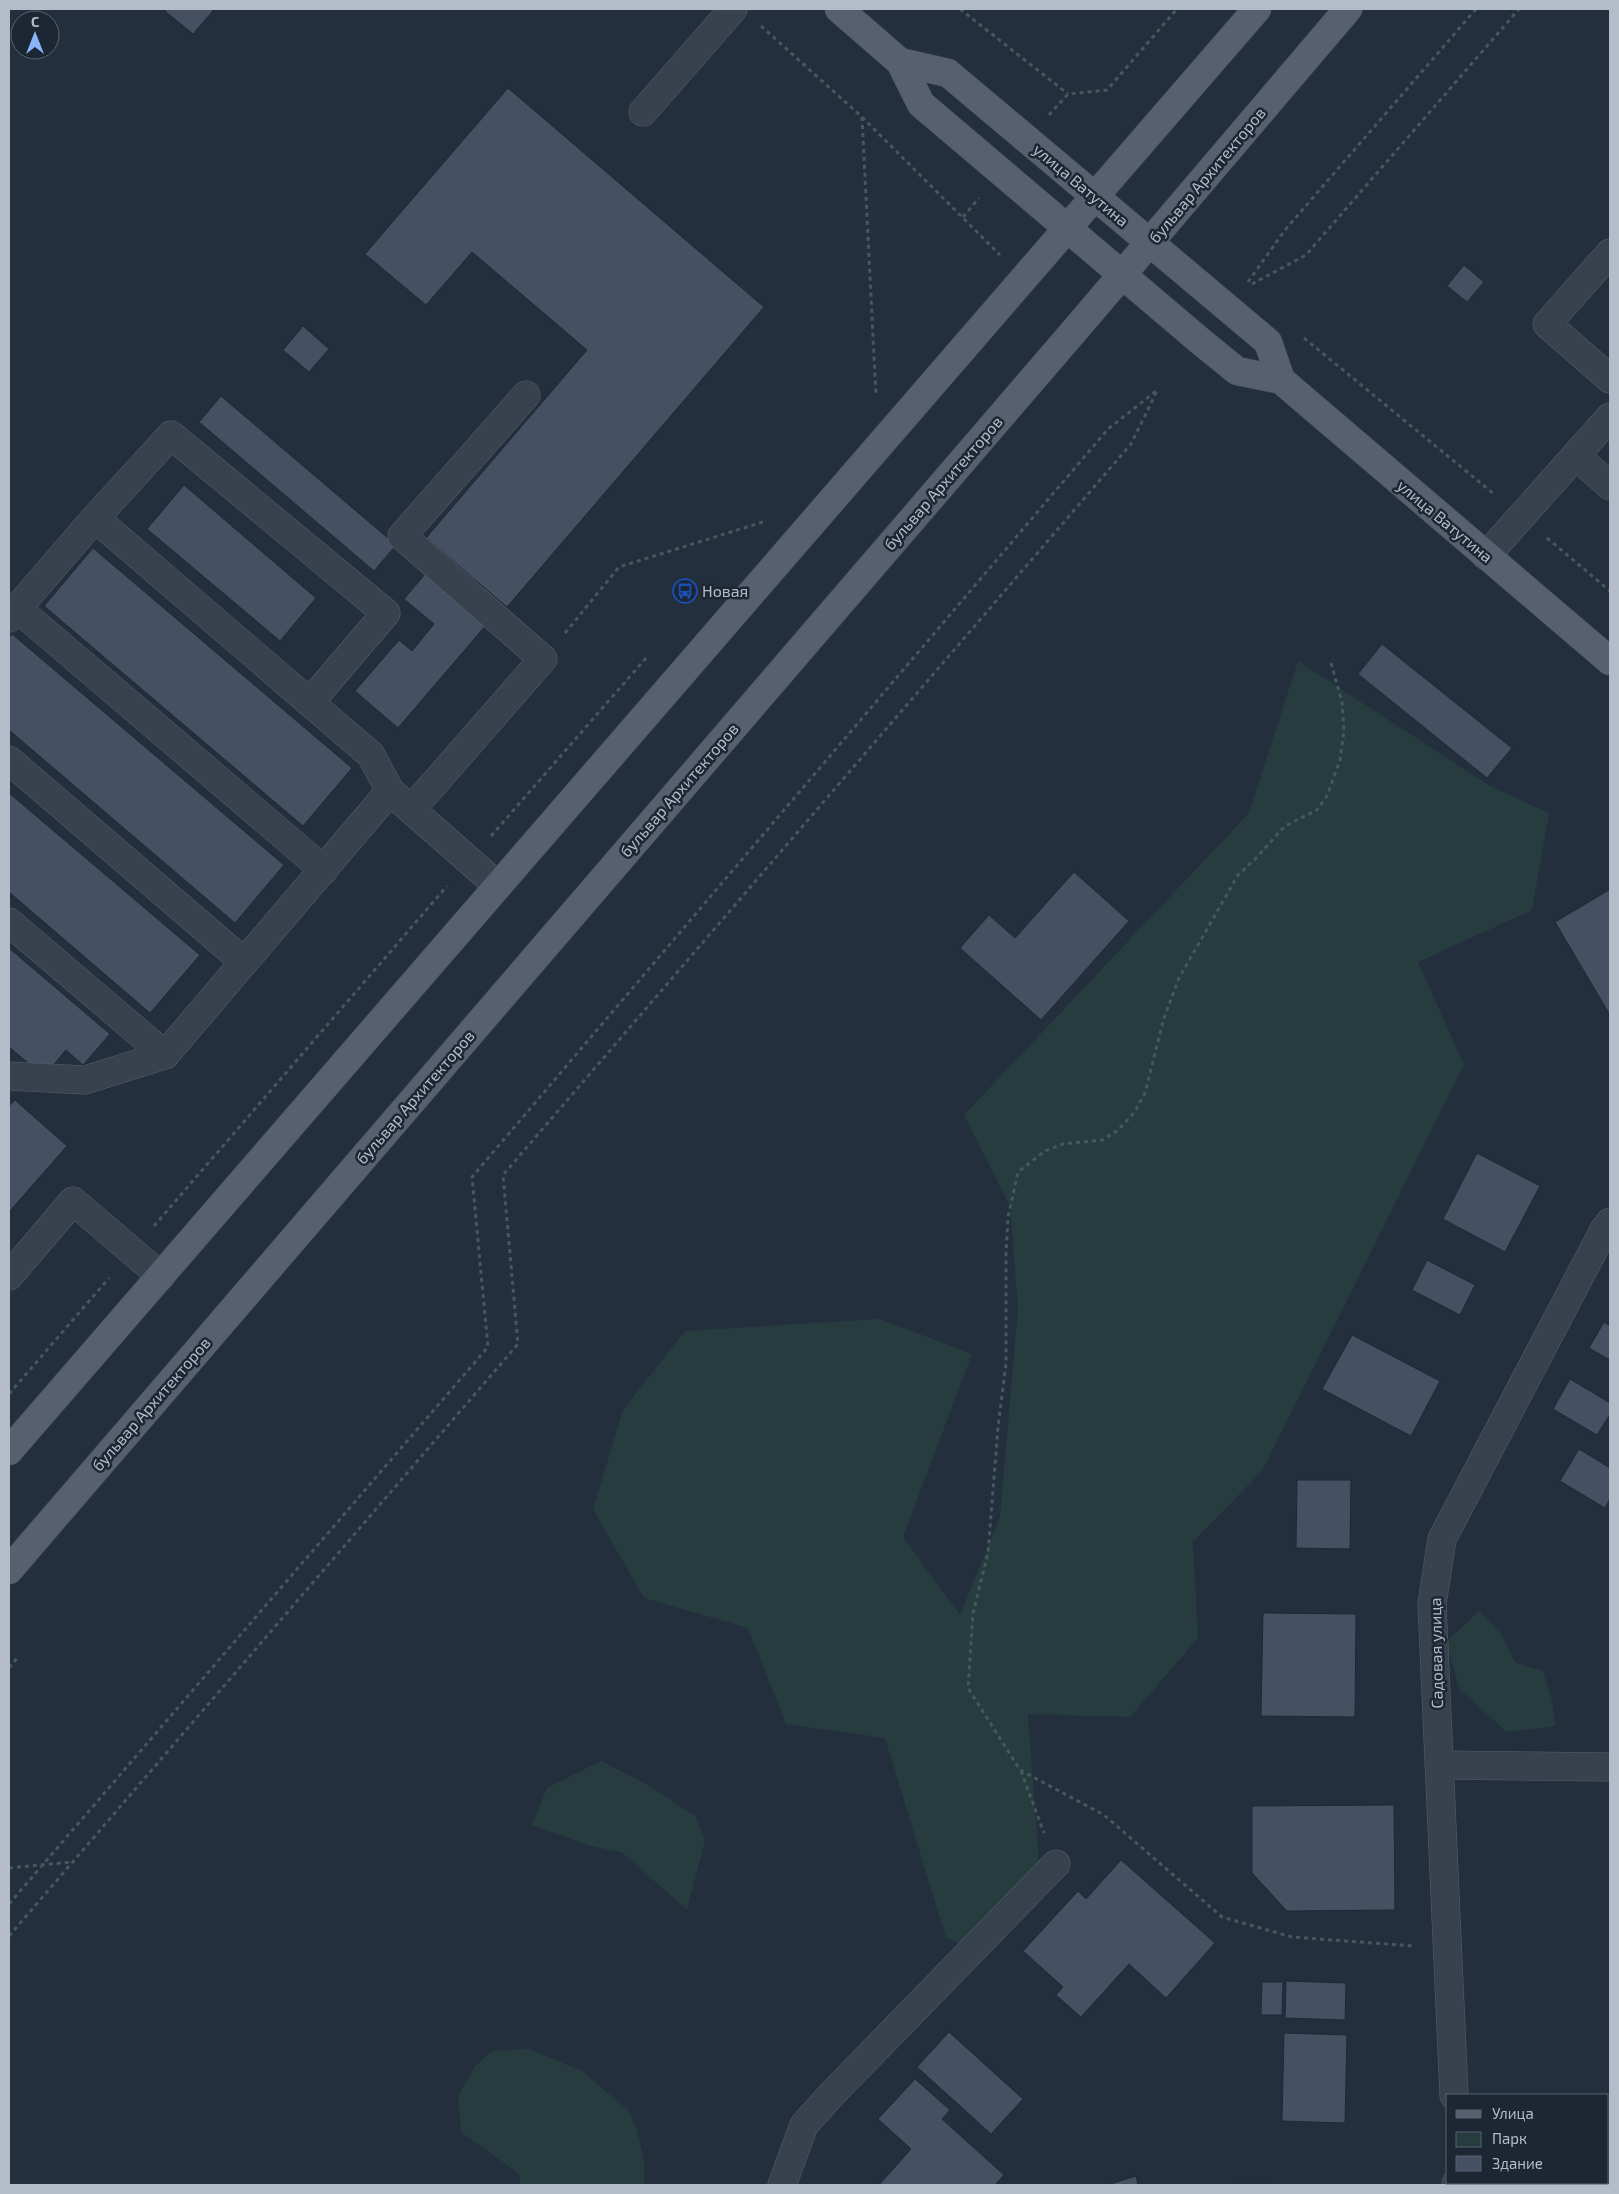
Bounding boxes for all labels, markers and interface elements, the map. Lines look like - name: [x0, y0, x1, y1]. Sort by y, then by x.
- north arrow: [10, 10, 60, 60]
- text: С: [31, 13, 39, 30]
- street label: бульвар Архитекторов: [1144, 103, 1270, 247]
- street label: улица Ватутина: [1029, 139, 1133, 231]
- street label: бульвар Архитекторов: [879, 412, 1007, 554]
- street label: улица Ватутина: [1393, 475, 1497, 567]
- bus stop icon: Новая: [672, 578, 698, 604]
- place label: Новая: [702, 581, 748, 600]
- street label: бульвар Архитекторов: [615, 719, 743, 861]
- street label: бульвар Архитекторов: [351, 1026, 479, 1168]
- street label: бульвар Архитекторов: [87, 1333, 215, 1475]
- street label: Садовая улица: [1425, 1597, 1447, 1709]
- legend: [1446, 2094, 1609, 2184]
- text: Улица: [1492, 2104, 1534, 2122]
- text: Парк: [1492, 2129, 1527, 2147]
- text: Здание: [1492, 2154, 1543, 2172]

